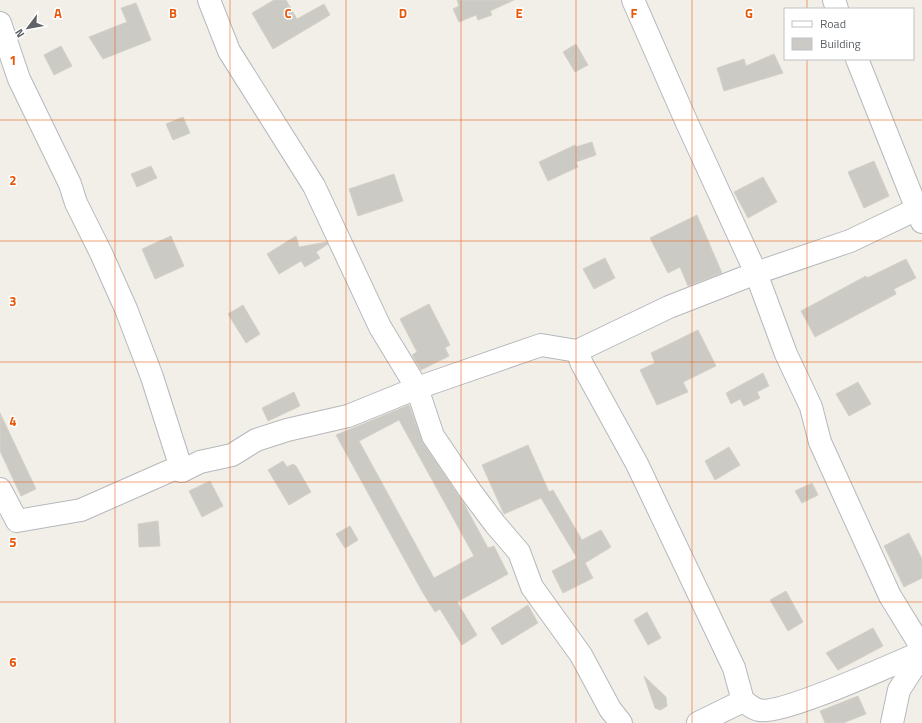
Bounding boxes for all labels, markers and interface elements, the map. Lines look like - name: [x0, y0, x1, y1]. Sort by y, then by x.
- text: A: [54, 3, 62, 23]
- text: B: [169, 3, 177, 23]
- text: C: [284, 3, 292, 23]
- text: D: [399, 3, 407, 23]
- text: E: [515, 3, 523, 23]
- text: F: [631, 3, 638, 23]
- text: G: [745, 3, 753, 23]
- north arrow: [8, 8, 48, 48]
- legend: [784, 8, 914, 60]
- text: Road: [820, 14, 846, 33]
- text: N: [11, 26, 28, 41]
- text: Building: [820, 34, 861, 53]
- text: 1: [9, 50, 17, 70]
- text: 2: [9, 170, 17, 190]
- text: 3: [9, 291, 17, 311]
- text: 4: [9, 411, 17, 431]
- text: 5: [9, 532, 17, 552]
- text: 6: [9, 652, 17, 672]

